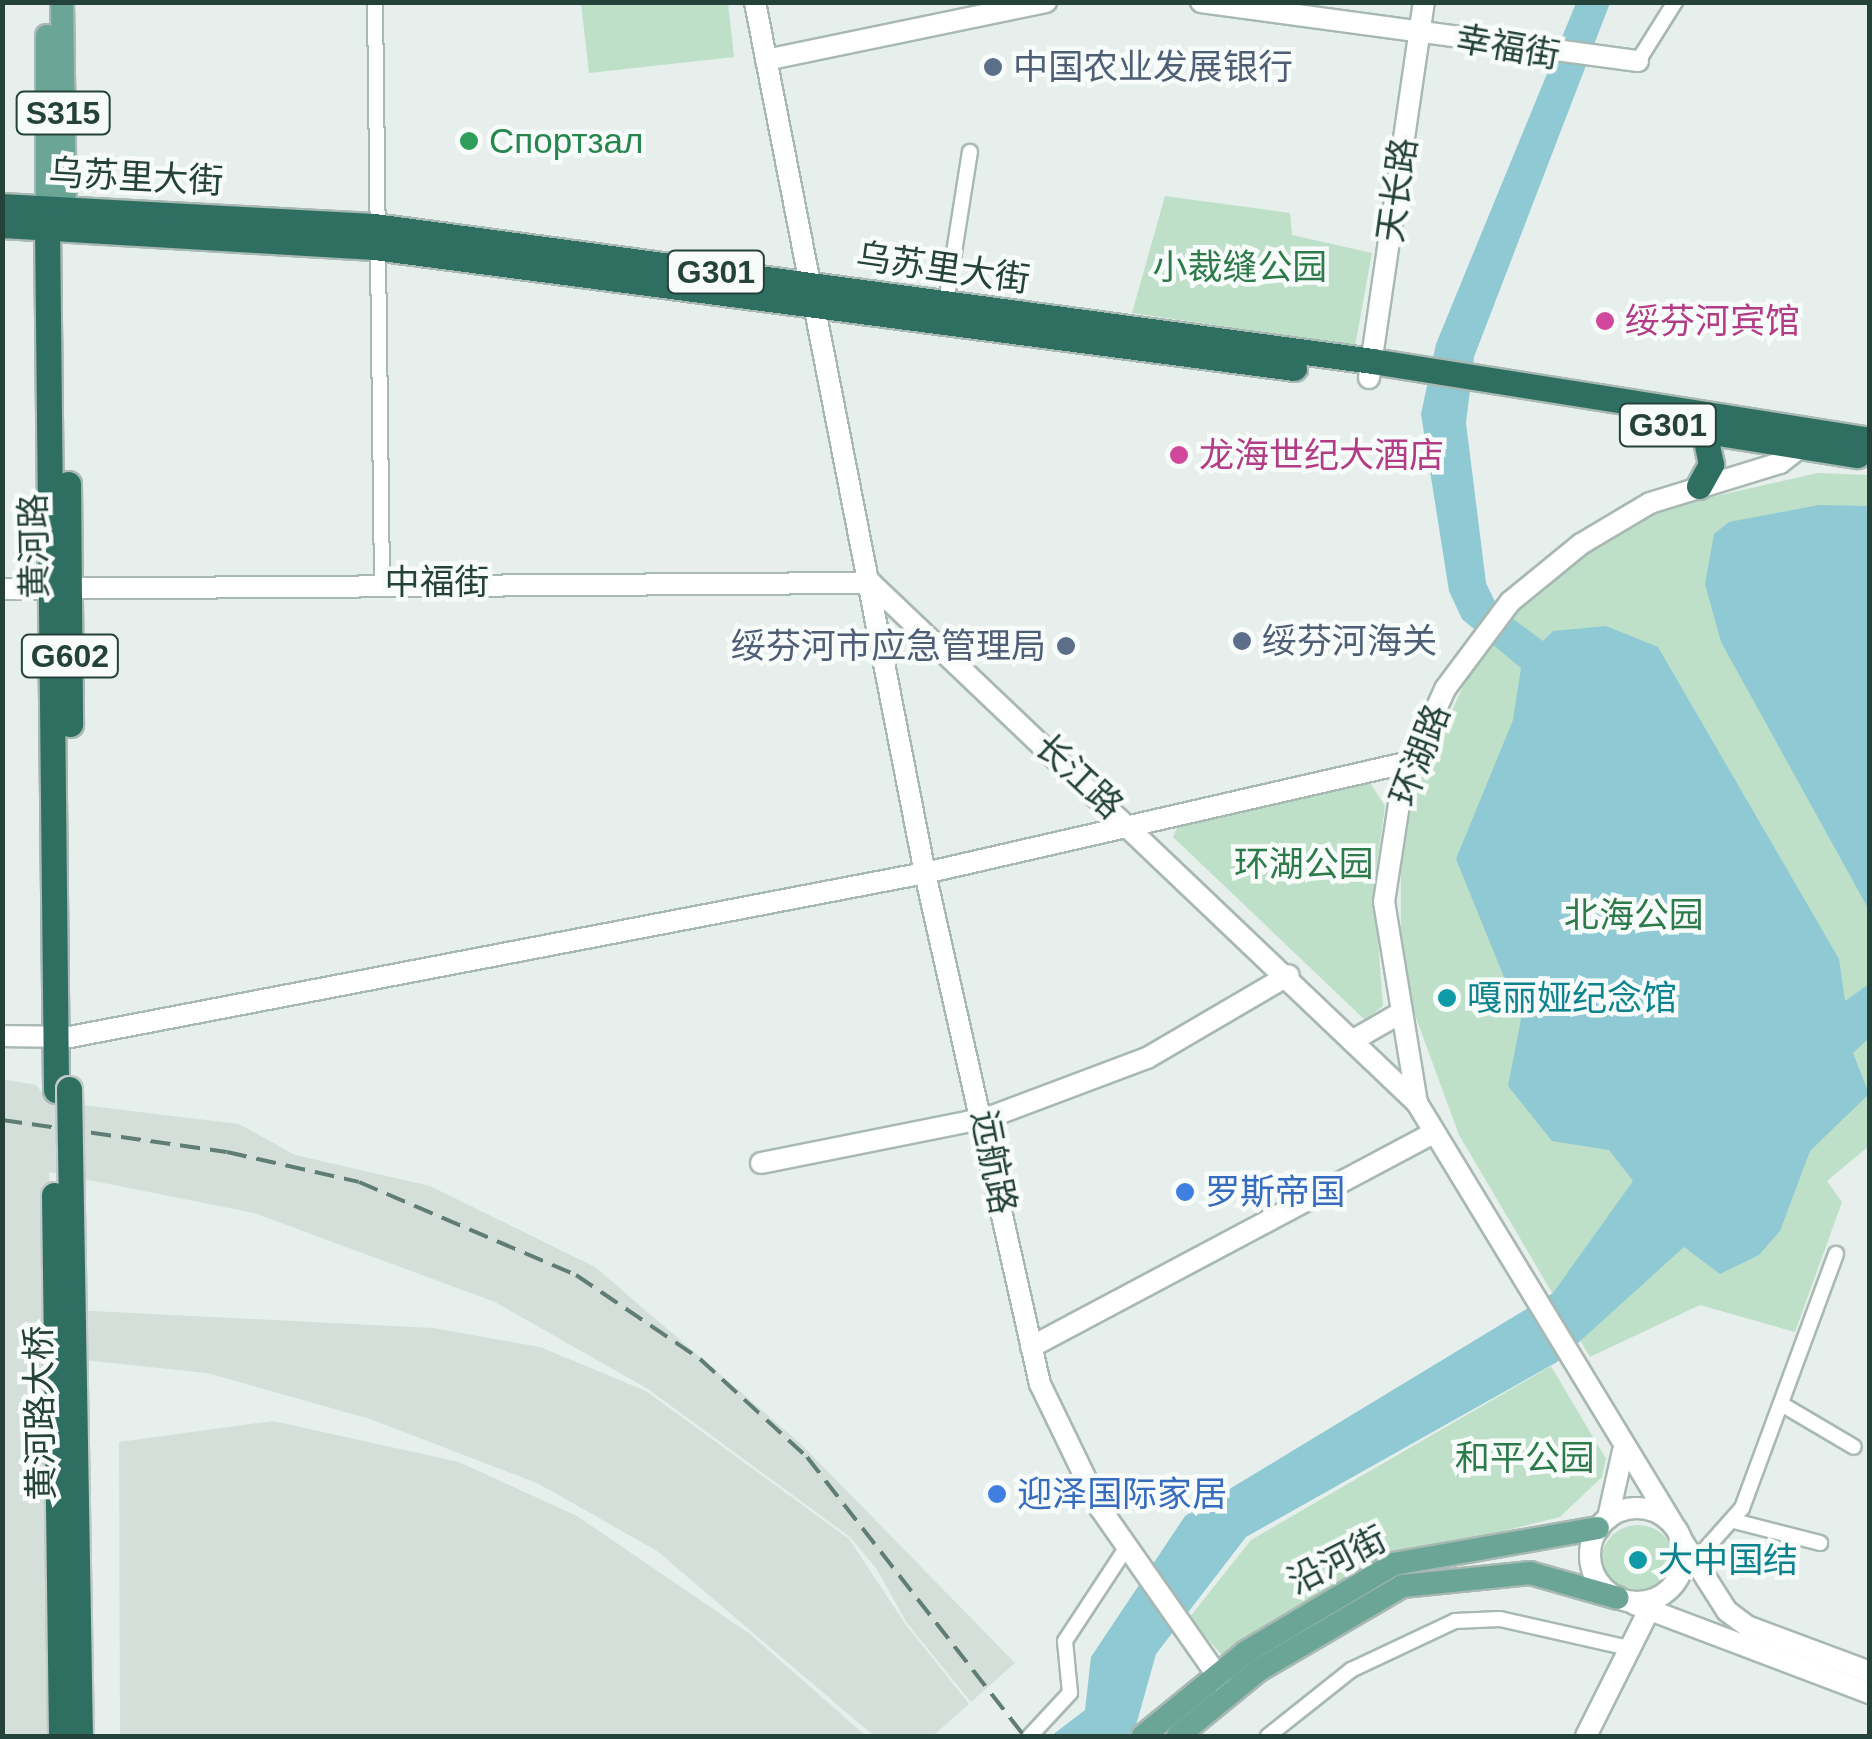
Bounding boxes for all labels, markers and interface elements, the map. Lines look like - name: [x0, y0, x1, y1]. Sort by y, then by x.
- street label: 幸福街: [1453, 17, 1563, 77]
- place label: 中国农业发展银行: [1013, 46, 1293, 88]
- marker: 中国农业发展银行: [982, 56, 1004, 78]
- road number: S315: [15, 86, 110, 140]
- place label: Спортзал: [489, 120, 643, 162]
- marker: Спортзал: [458, 130, 480, 152]
- street label: 天长路: [1369, 135, 1425, 245]
- street label: 乌苏里大街: [48, 151, 224, 203]
- street label: 乌苏里大街: [853, 235, 1033, 301]
- road number: G301: [666, 245, 766, 299]
- park label: 小裁缝公园: [1153, 246, 1327, 288]
- place label: 绥芬河宾馆: [1625, 300, 1800, 342]
- marker: 绥芬河宾馆: [1594, 310, 1616, 332]
- road number: G301: [1618, 398, 1718, 452]
- place label: 龙海世纪大酒店: [1199, 434, 1444, 476]
- marker: 龙海世纪大酒店: [1168, 444, 1190, 466]
- street label: 黄河路: [12, 493, 56, 599]
- street label: 中福街: [385, 561, 489, 603]
- place label: 绥芬河海关: [1262, 620, 1437, 662]
- place label: 绥芬河市应急管理局: [731, 625, 1046, 667]
- road number: G602: [20, 629, 120, 683]
- marker: 绥芬河海关: [1231, 630, 1253, 652]
- marker: 绥芬河市应急管理局: [1055, 635, 1077, 657]
- street label: 环湖路: [1382, 698, 1458, 812]
- street label: 长江路: [1026, 725, 1132, 827]
- park label: 环湖公园: [1234, 843, 1374, 885]
- park label: 北海公园: [1564, 894, 1704, 936]
- place label: 嘎丽娅纪念馆: [1467, 977, 1677, 1019]
- marker: 嘎丽娅纪念馆: [1436, 987, 1458, 1009]
- street label: 远航路: [963, 1106, 1025, 1218]
- place label: 罗斯帝国: [1205, 1171, 1345, 1213]
- marker: 罗斯帝国: [1174, 1181, 1196, 1203]
- street label: 黄河路大桥: [17, 1325, 63, 1501]
- park label: 和平公园: [1455, 1437, 1595, 1479]
- place label: 迎泽国际家居: [1017, 1473, 1227, 1515]
- marker: 迎泽国际家居: [986, 1483, 1008, 1505]
- street label: 沿河街: [1281, 1517, 1393, 1603]
- place label: 大中国结: [1658, 1539, 1798, 1581]
- marker: 大中国结: [1627, 1549, 1649, 1571]

